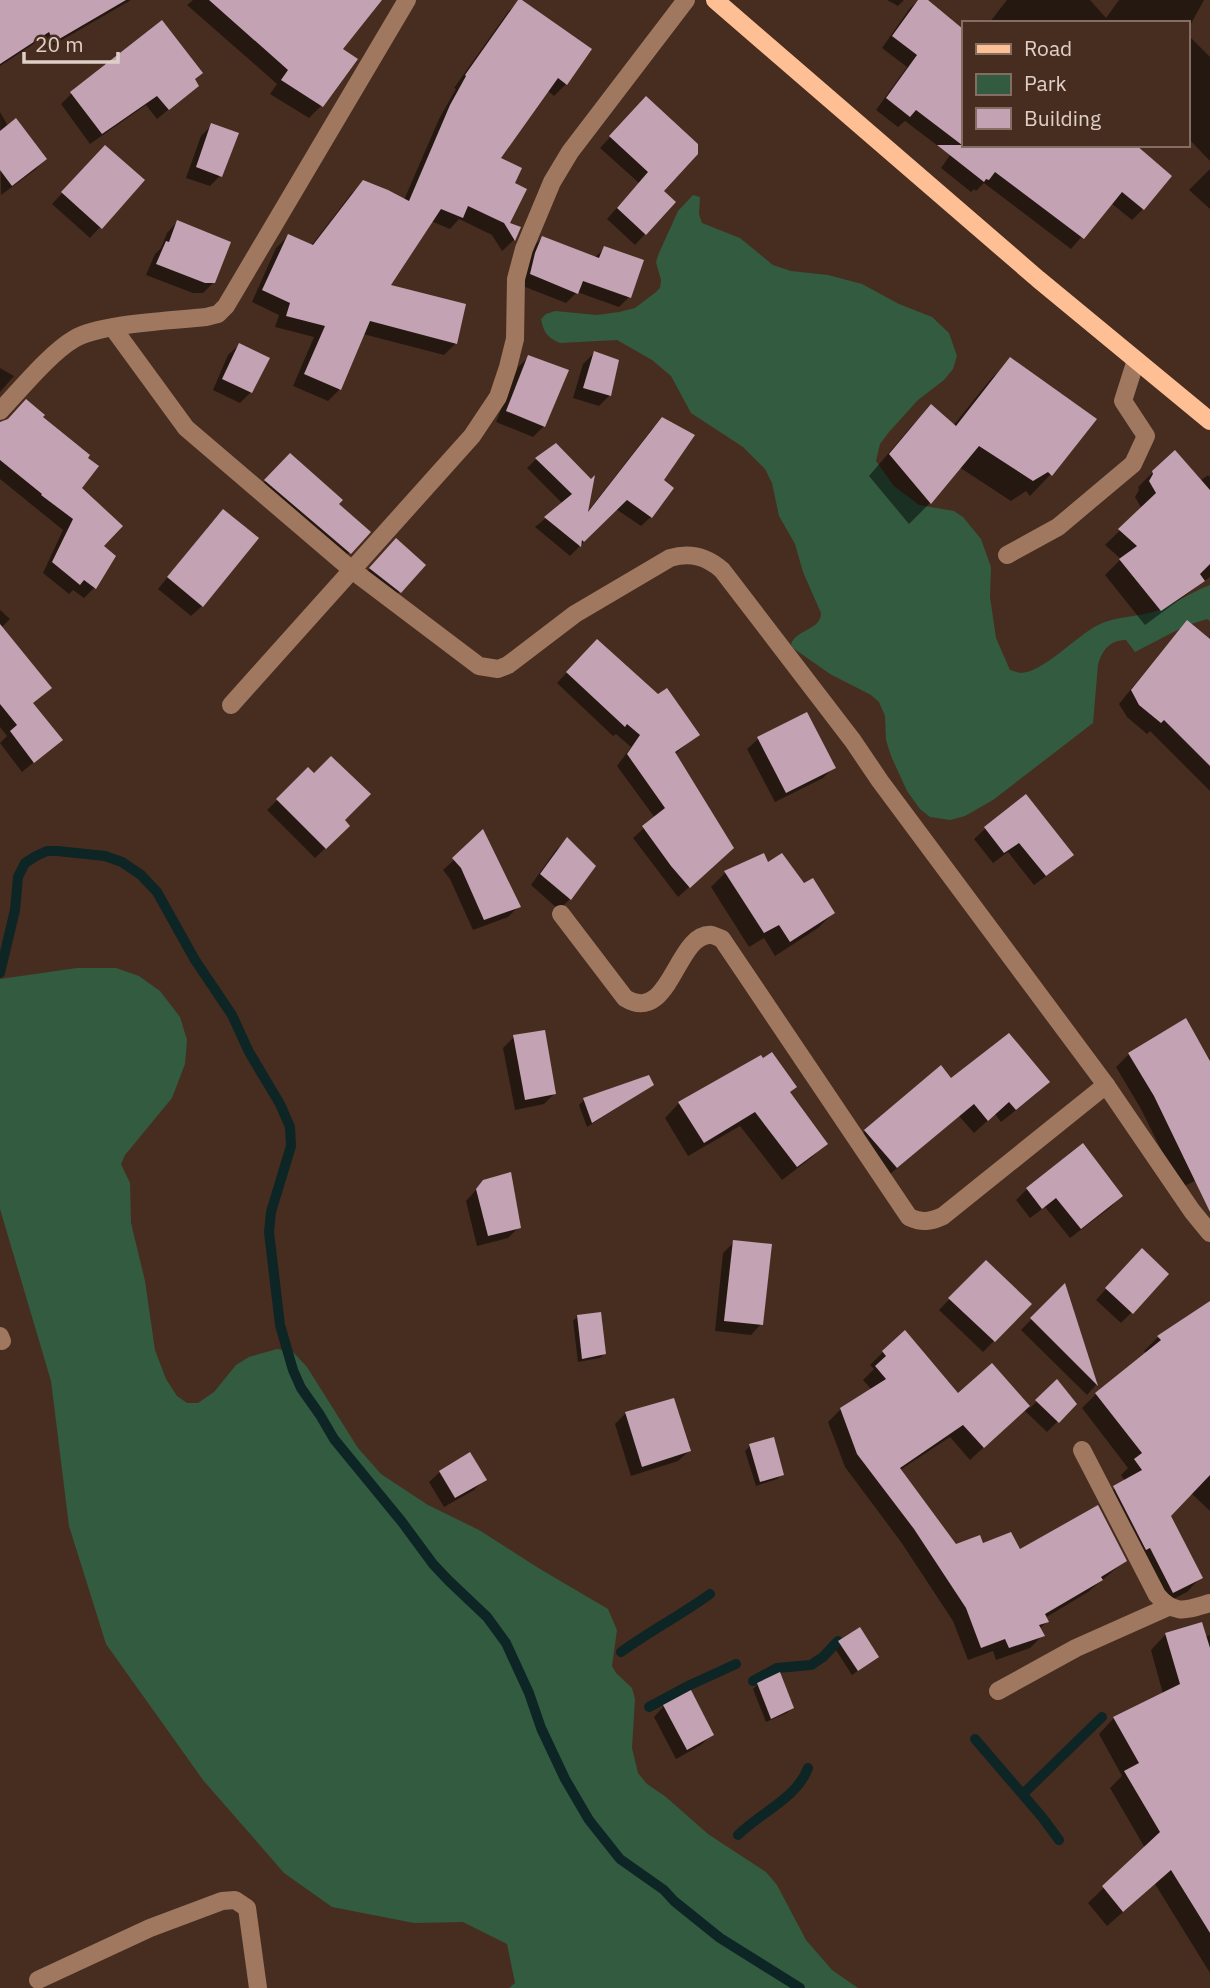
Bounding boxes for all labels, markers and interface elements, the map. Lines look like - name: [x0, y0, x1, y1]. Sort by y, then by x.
- scale bar: [24, 21, 119, 65]
- legend: [962, 21, 1189, 147]
- text: 20 m: [35, 30, 84, 58]
- text: Road: [1024, 34, 1072, 62]
- text: Park: [1024, 69, 1067, 97]
- text: Building: [1024, 104, 1101, 132]

